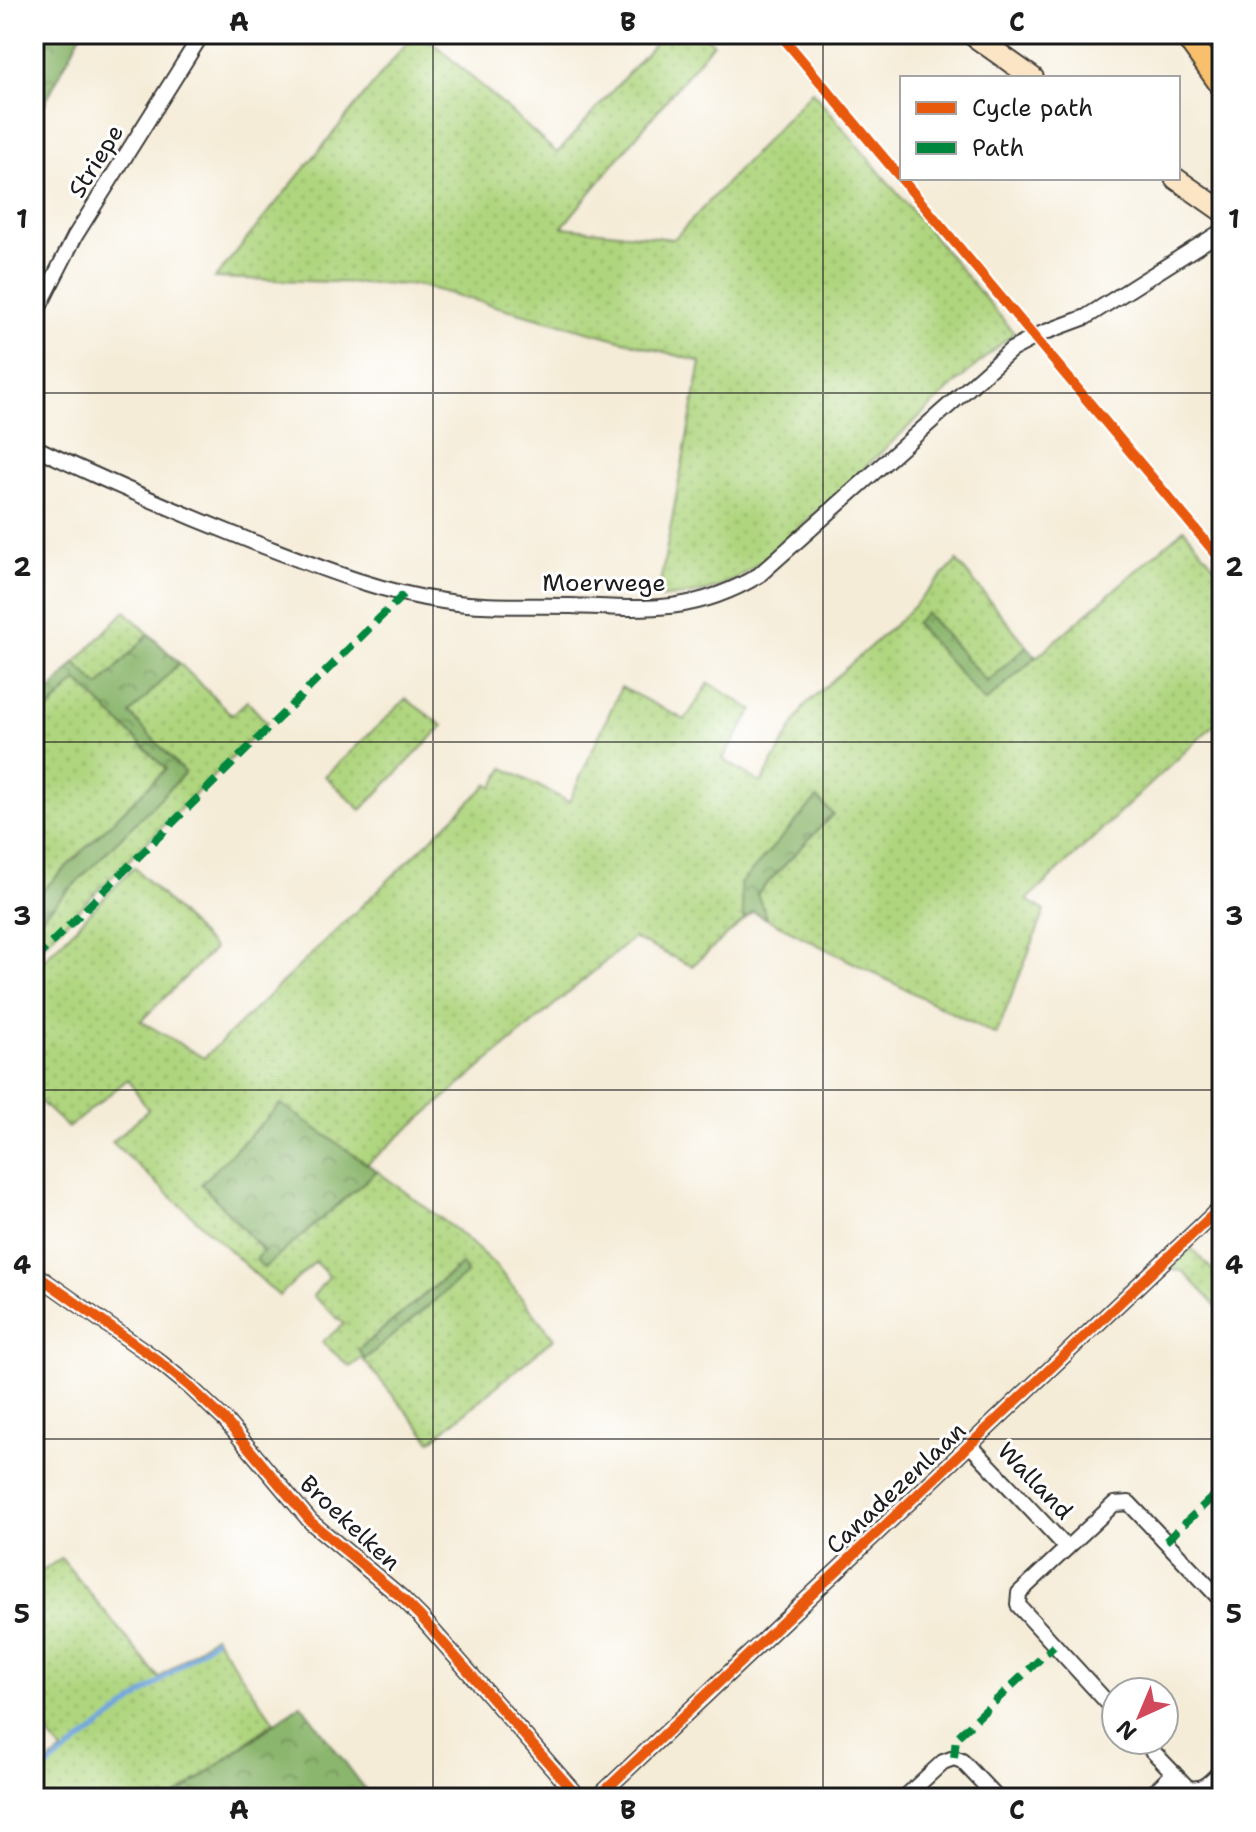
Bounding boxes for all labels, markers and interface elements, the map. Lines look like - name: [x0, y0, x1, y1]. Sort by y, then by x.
- text: A: [229, 4, 249, 39]
- text: B: [620, 4, 636, 39]
- text: C: [1009, 4, 1025, 39]
- legend: [900, 76, 1180, 180]
- text: Cycle path: [972, 92, 1093, 124]
- street label: Striepe: [61, 118, 131, 204]
- text: Path: [972, 132, 1024, 164]
- text: 1: [16, 201, 28, 236]
- text: 1: [1228, 201, 1240, 236]
- text: 2: [13, 549, 31, 584]
- text: 2: [1225, 549, 1243, 584]
- street label: Moerwege: [542, 567, 666, 599]
- text: 3: [13, 898, 31, 933]
- text: 3: [1225, 898, 1243, 933]
- text: 4: [13, 1247, 31, 1282]
- text: 4: [1225, 1247, 1243, 1282]
- street label: Canadezenlaan: [819, 1415, 973, 1561]
- street label: Walland: [990, 1435, 1080, 1527]
- street label: Broekelken: [293, 1468, 407, 1578]
- text: 5: [14, 1596, 30, 1631]
- text: 5: [1226, 1596, 1242, 1631]
- north arrow: [1100, 1676, 1180, 1756]
- text: N: [1110, 1714, 1143, 1747]
- text: A: [229, 1792, 249, 1827]
- text: B: [620, 1792, 636, 1827]
- text: C: [1009, 1792, 1025, 1827]

